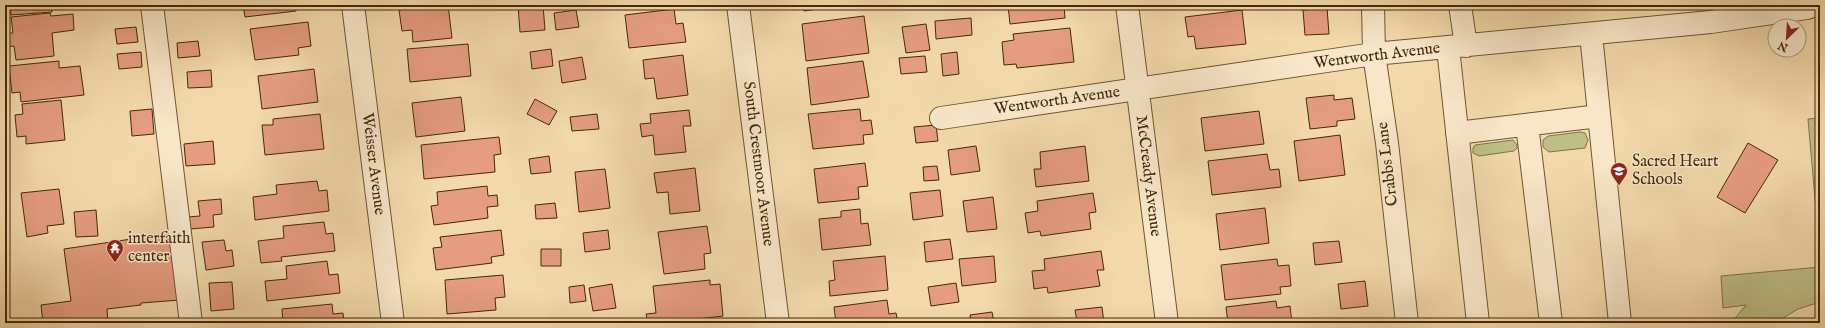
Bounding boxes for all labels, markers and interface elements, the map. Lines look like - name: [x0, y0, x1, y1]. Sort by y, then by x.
- north arrow: [1767, 18, 1807, 58]
- street label: Wentworth Avenue: [1313, 38, 1441, 74]
- text: N: [1775, 38, 1791, 55]
- street label: South Crestmoor Avenue: [738, 80, 778, 248]
- street label: Wentworth Avenue: [993, 82, 1121, 120]
- street label: Weisser Avenue: [357, 112, 389, 216]
- street label: McCready Avenue: [1131, 114, 1165, 238]
- street label: Crabbs Lane: [1373, 121, 1403, 207]
- place label: Sacred Heart Schools: [1632, 152, 1719, 190]
- school or university icon: Sacred Heart Schools: [1609, 161, 1629, 186]
- place label: interfaith center: [128, 229, 191, 267]
- temple icon: interfaith center: [105, 238, 125, 263]

